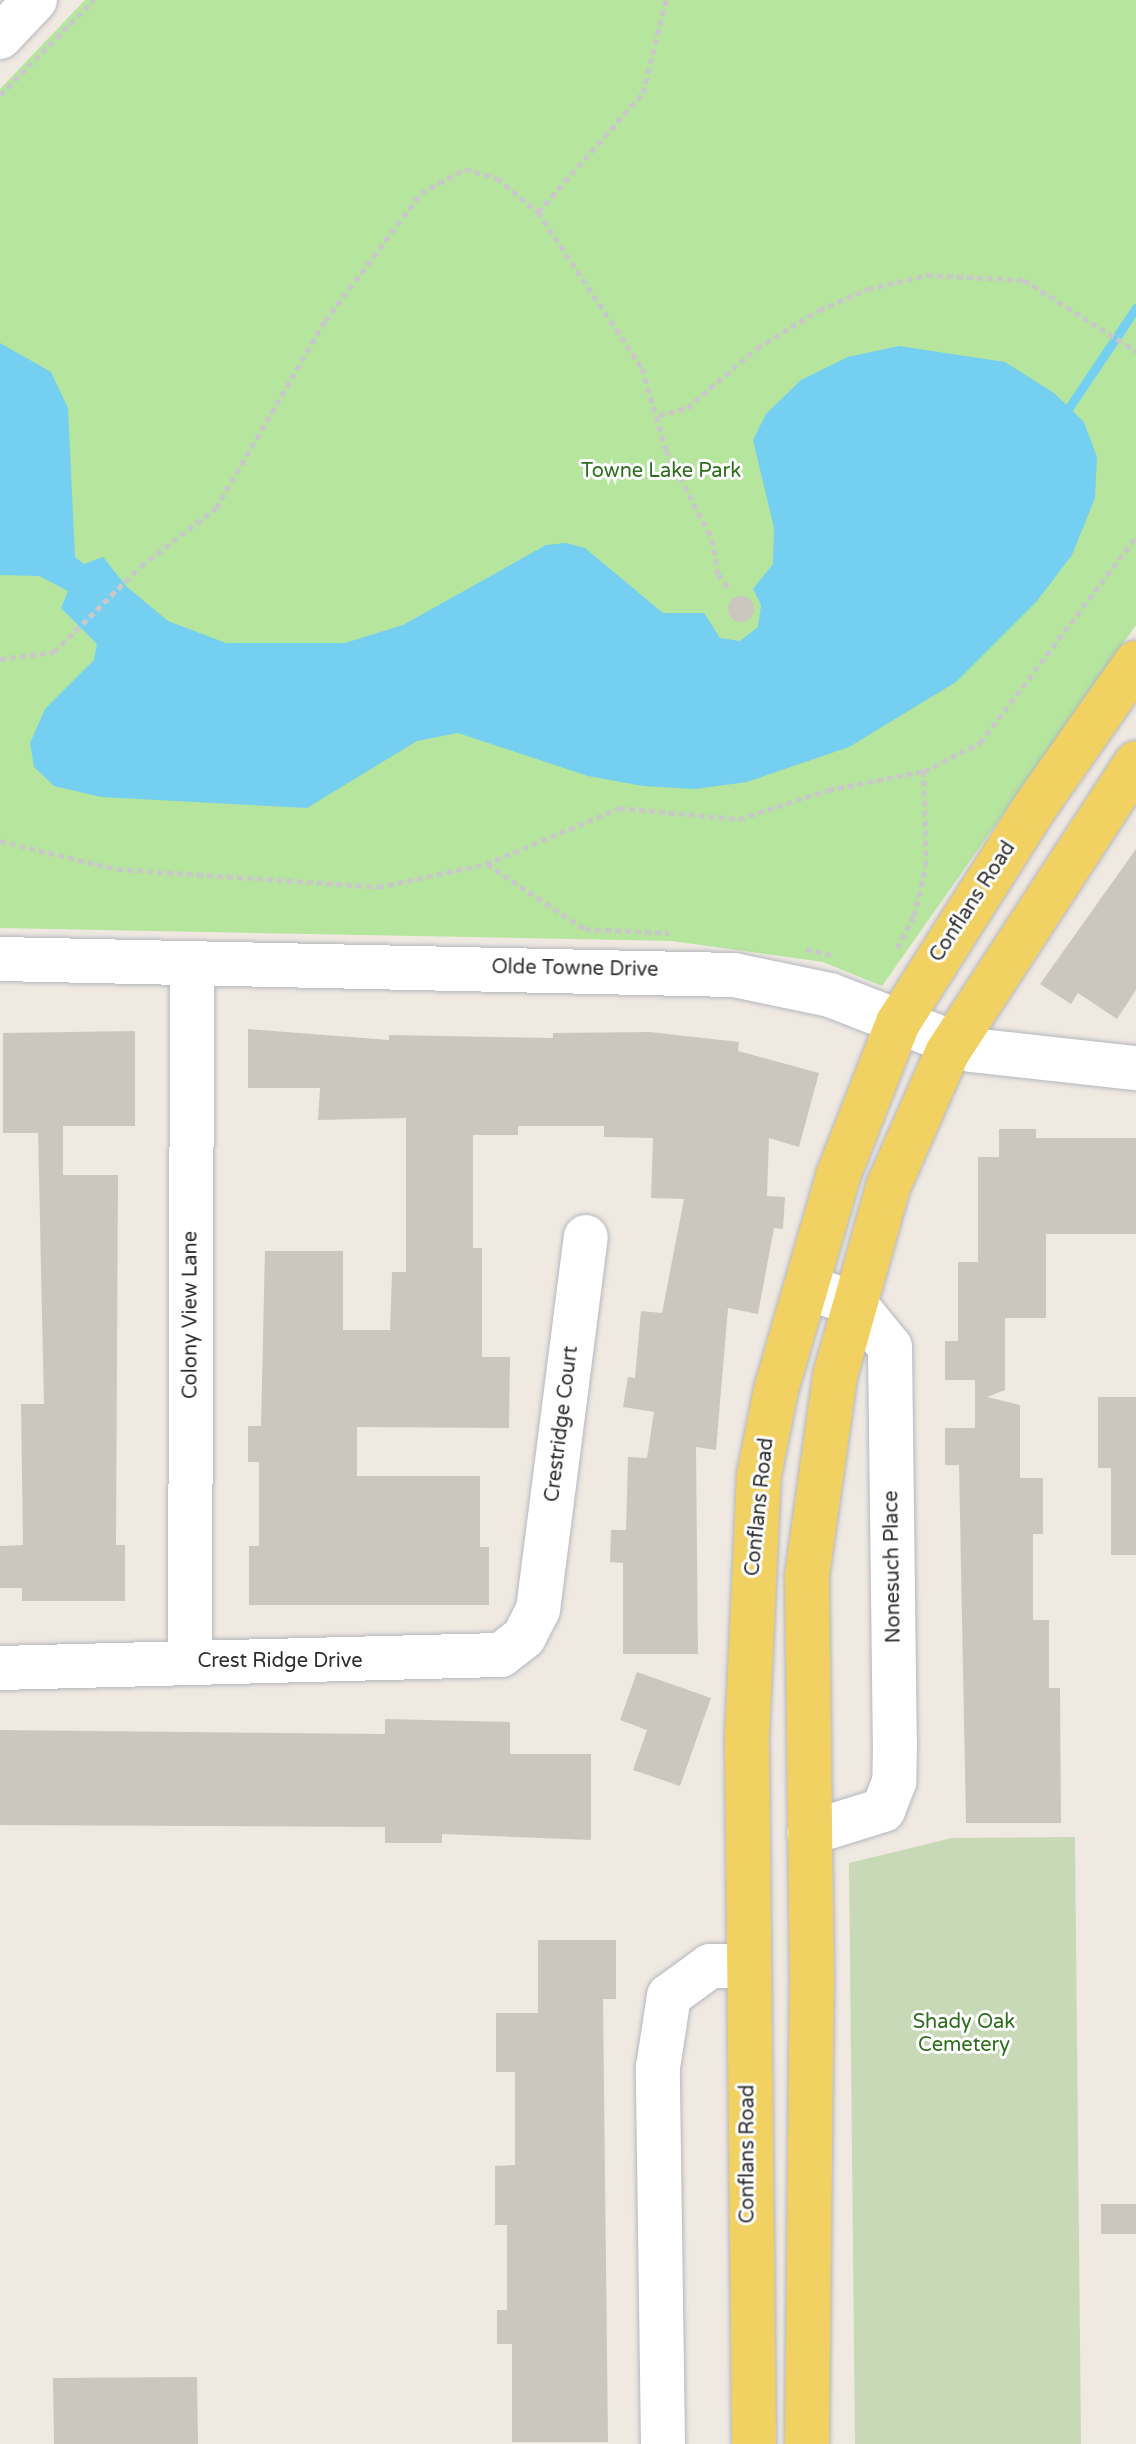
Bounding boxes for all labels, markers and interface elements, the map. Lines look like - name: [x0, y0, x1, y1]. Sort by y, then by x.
- park label: Towne Lake Park: [581, 459, 741, 483]
- street label: Conflans Road: [925, 837, 1021, 967]
- street label: Olde Towne Drive: [491, 956, 659, 982]
- street label: Colony View Lane: [179, 1231, 203, 1399]
- street label: Crestridge Court: [541, 1345, 583, 1503]
- street label: Conflans Road: [741, 1437, 779, 1577]
- street label: Nonesuch Place: [880, 1490, 906, 1644]
- street label: Crest Ridge Drive: [197, 1649, 363, 1673]
- park label: Shady Oak Cemetery: [913, 2011, 1015, 2058]
- street label: Conflans Road: [736, 2085, 760, 2223]

